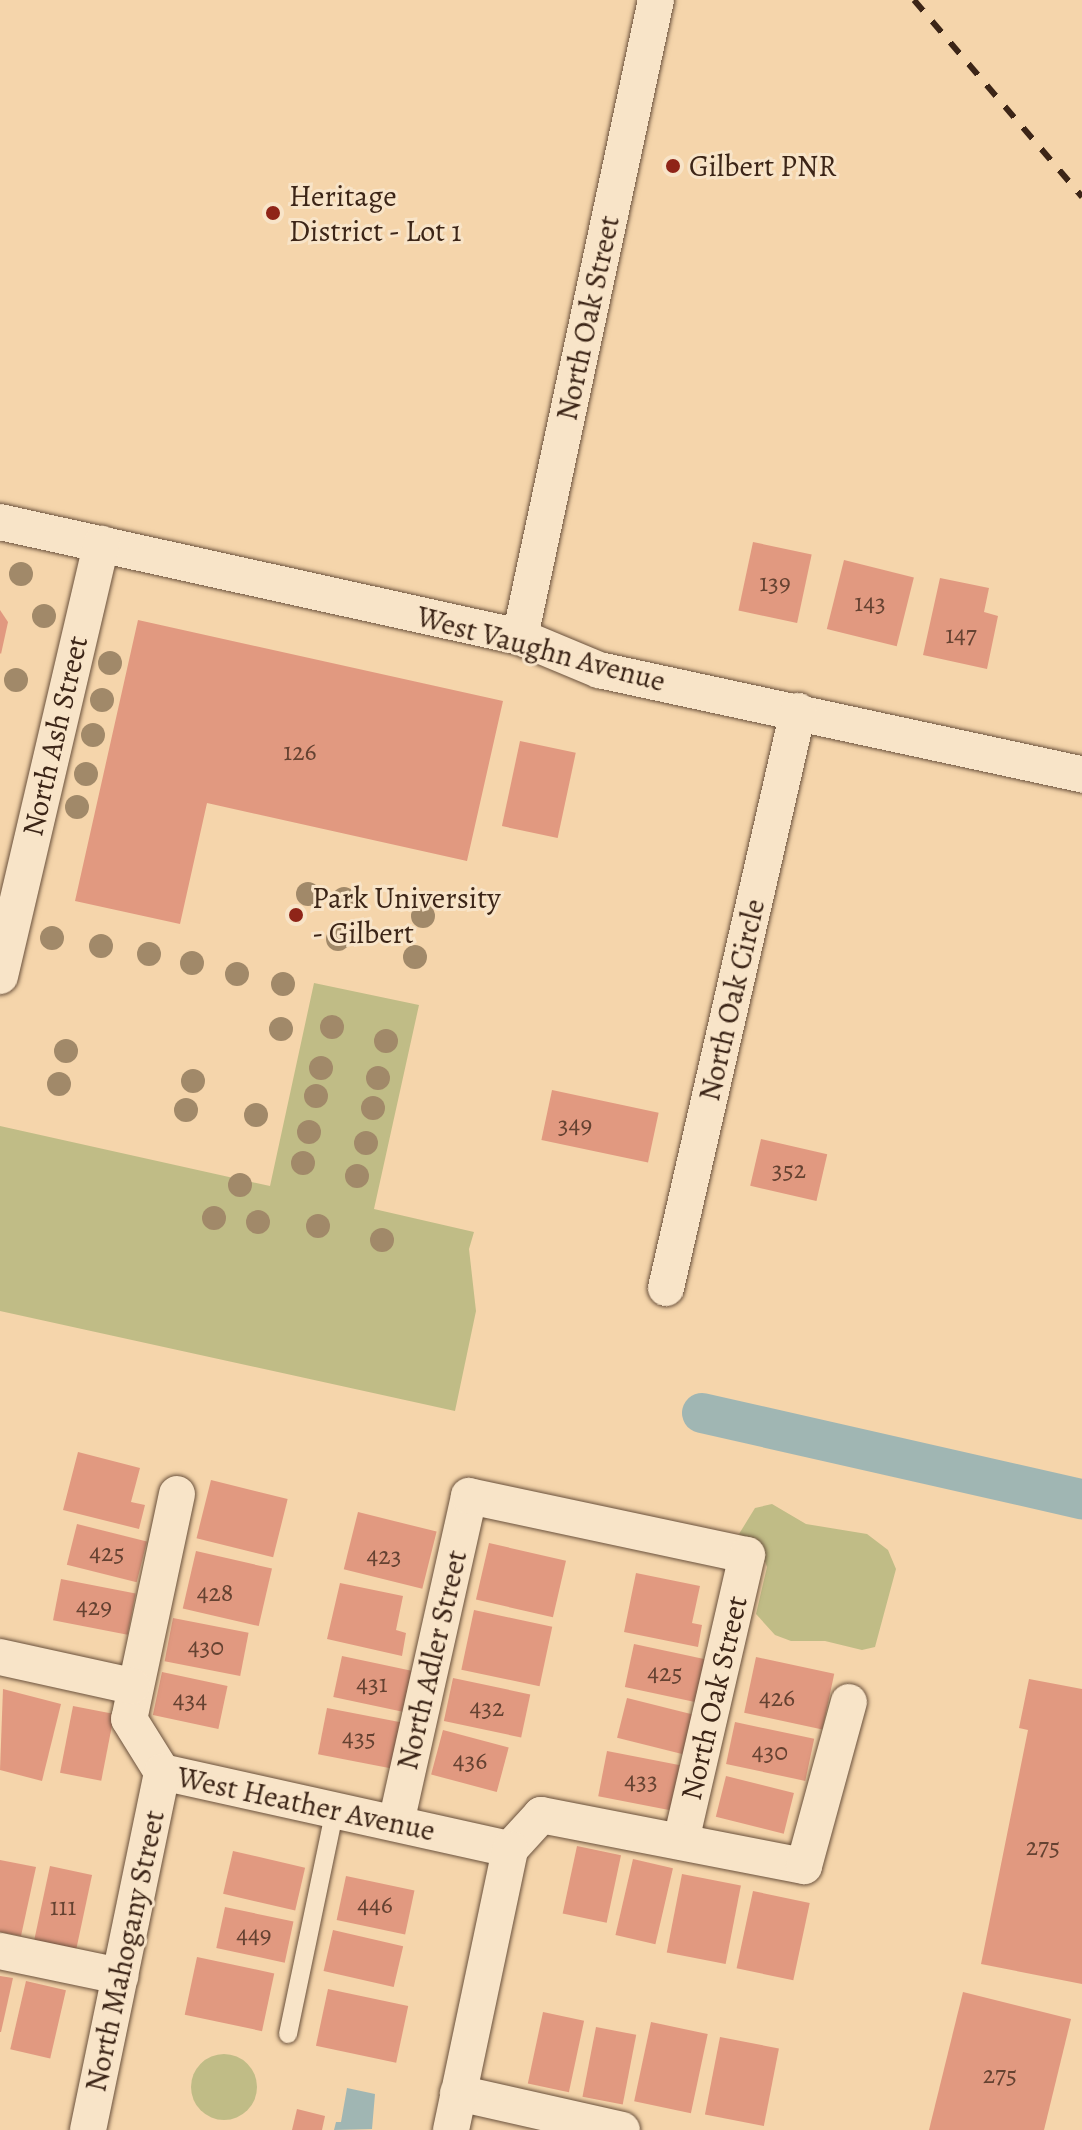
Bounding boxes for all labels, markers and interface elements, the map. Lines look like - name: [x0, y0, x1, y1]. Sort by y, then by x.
- place label: Gilbert PNR: [689, 148, 837, 184]
- marker: Gilbert PNR: [664, 157, 682, 175]
- place label: Heritage District - Lot 1: [289, 178, 463, 248]
- marker: Heritage District - Lot 1: [264, 204, 282, 222]
- street label: North Oak Street: [549, 212, 627, 424]
- house number: 139: [759, 567, 791, 599]
- house number: 143: [854, 587, 886, 619]
- street label: West Vaughn Avenue: [413, 598, 669, 700]
- house number: 147: [945, 619, 977, 651]
- street label: North Ash Street: [14, 632, 96, 840]
- house number: 126: [283, 736, 317, 768]
- place label: Park University - Gilbert: [312, 880, 501, 950]
- street label: North Oak Circle: [691, 896, 773, 1104]
- marker: Park University - Gilbert: [287, 906, 305, 924]
- house number: 349: [558, 1109, 592, 1141]
- house number: 352: [772, 1154, 806, 1186]
- house number: 425: [89, 1537, 125, 1569]
- house number: 423: [367, 1540, 401, 1572]
- street label: North Adler Street: [389, 1547, 475, 1773]
- house number: 428: [197, 1577, 233, 1609]
- house number: 429: [76, 1591, 112, 1623]
- street label: North Oak Street: [673, 1592, 755, 1804]
- house number: 430: [188, 1631, 224, 1663]
- house number: 425: [647, 1657, 683, 1689]
- house number: 431: [356, 1668, 388, 1700]
- house number: 426: [759, 1682, 795, 1714]
- house number: 434: [173, 1684, 207, 1716]
- house number: 432: [470, 1692, 504, 1724]
- house number: 435: [342, 1722, 376, 1754]
- house number: 430: [752, 1736, 788, 1768]
- house number: 436: [453, 1745, 487, 1777]
- street label: West Heather Avenue: [174, 1759, 438, 1849]
- house number: 433: [624, 1765, 658, 1797]
- street label: North Mahogany Street: [78, 1807, 172, 2095]
- house number: 275: [1026, 1831, 1060, 1863]
- house number: 446: [357, 1889, 393, 1921]
- house number: 111: [50, 1891, 76, 1923]
- house number: 449: [236, 1919, 272, 1951]
- house number: 275: [983, 2059, 1017, 2091]

